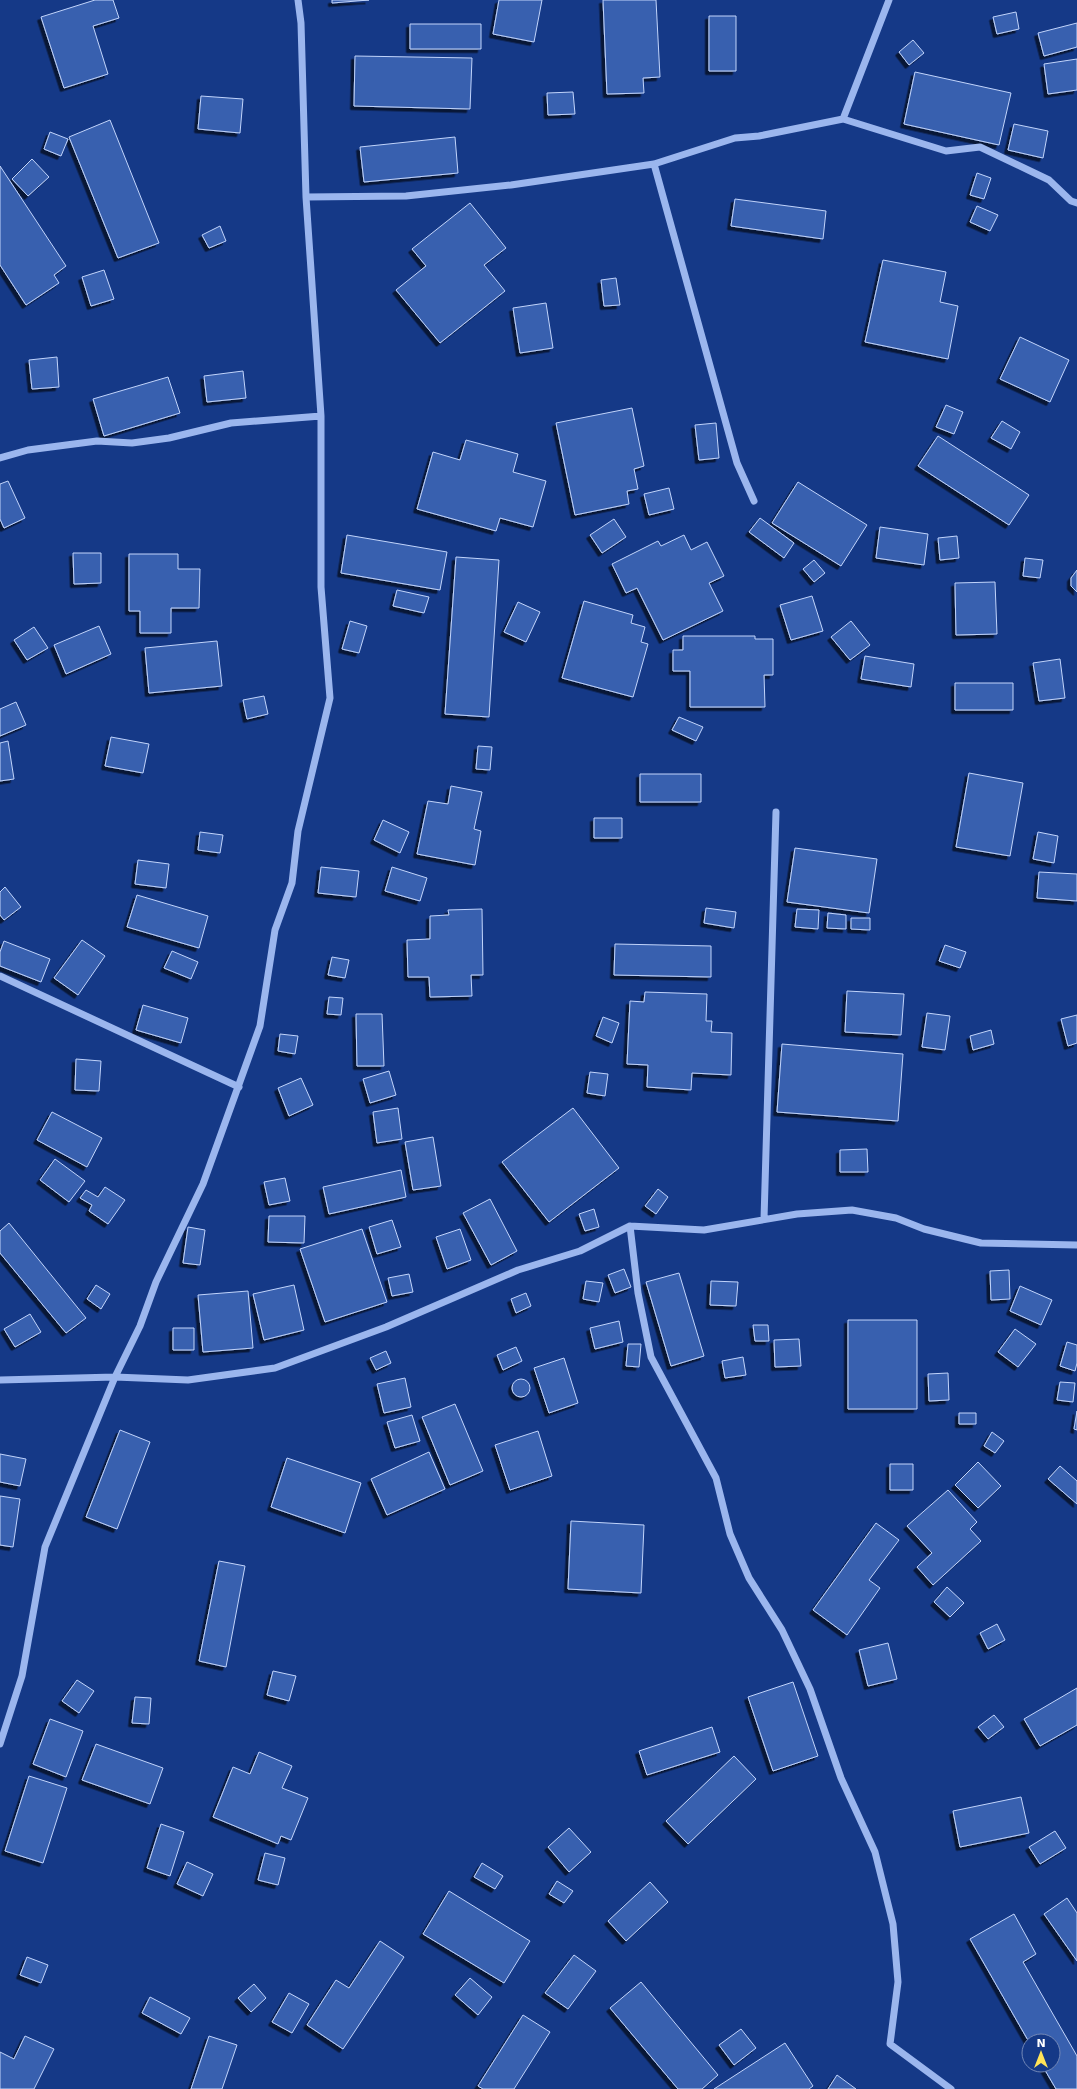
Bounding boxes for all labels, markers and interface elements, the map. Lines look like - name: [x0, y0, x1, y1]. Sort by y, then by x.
- north arrow: [1021, 2033, 1061, 2073]
- text: N: [1036, 2037, 1046, 2050]

